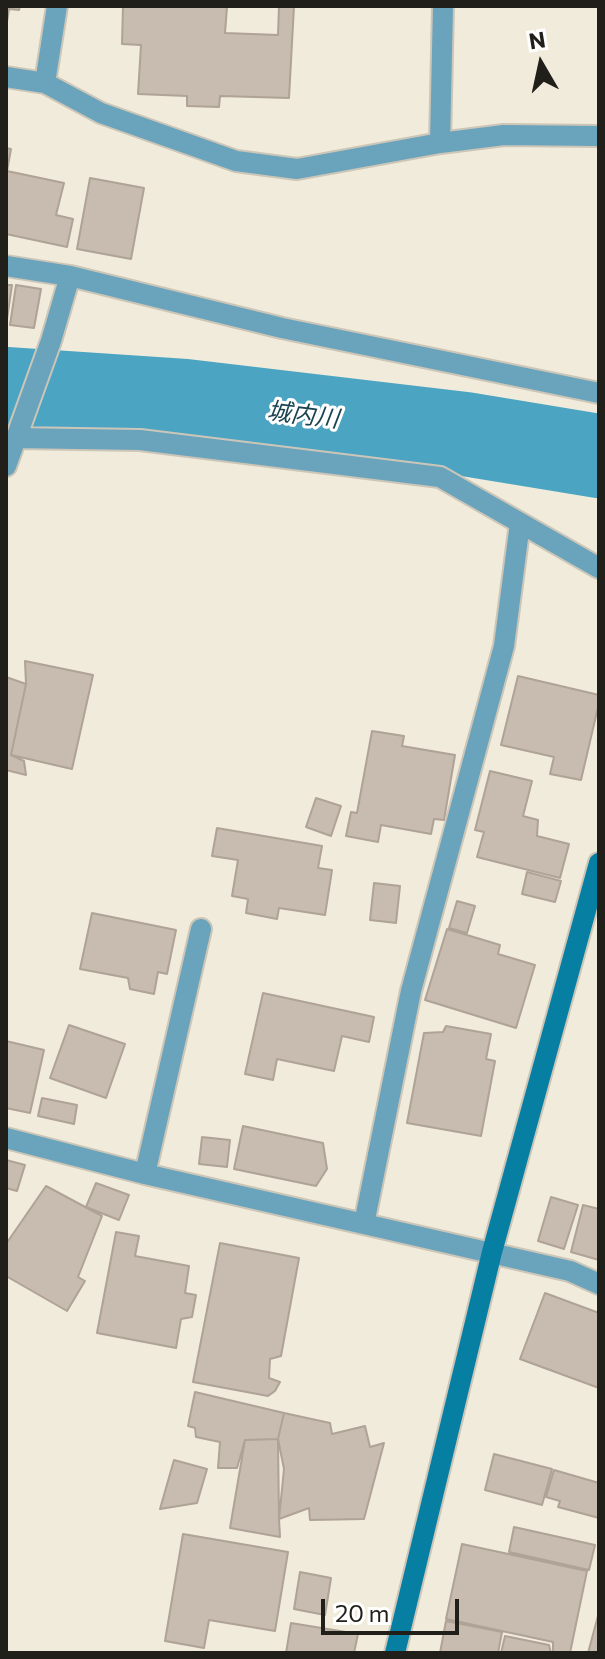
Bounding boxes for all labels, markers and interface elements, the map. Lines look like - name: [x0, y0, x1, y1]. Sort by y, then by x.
- north arrow: [501, 24, 581, 104]
- text: N: [527, 25, 547, 54]
- water label: 城内川: [266, 396, 340, 434]
- scale bar: [325, 1583, 463, 1633]
- text: 20 m: [335, 1598, 389, 1627]

